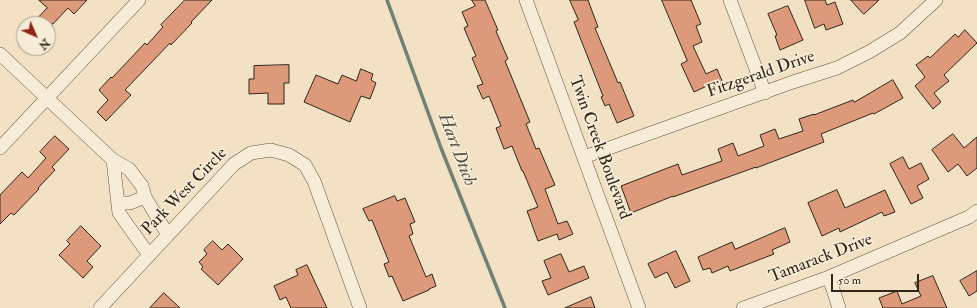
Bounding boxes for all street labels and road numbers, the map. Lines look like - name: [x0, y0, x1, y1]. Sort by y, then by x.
- street label: Fitzgerald Drive: [704, 47, 818, 103]
- street label: Twin Creek Boulevard: [564, 74, 634, 222]
- street label: Park West Circle: [138, 144, 232, 240]
- street label: Tamarack Drive: [767, 230, 875, 288]

